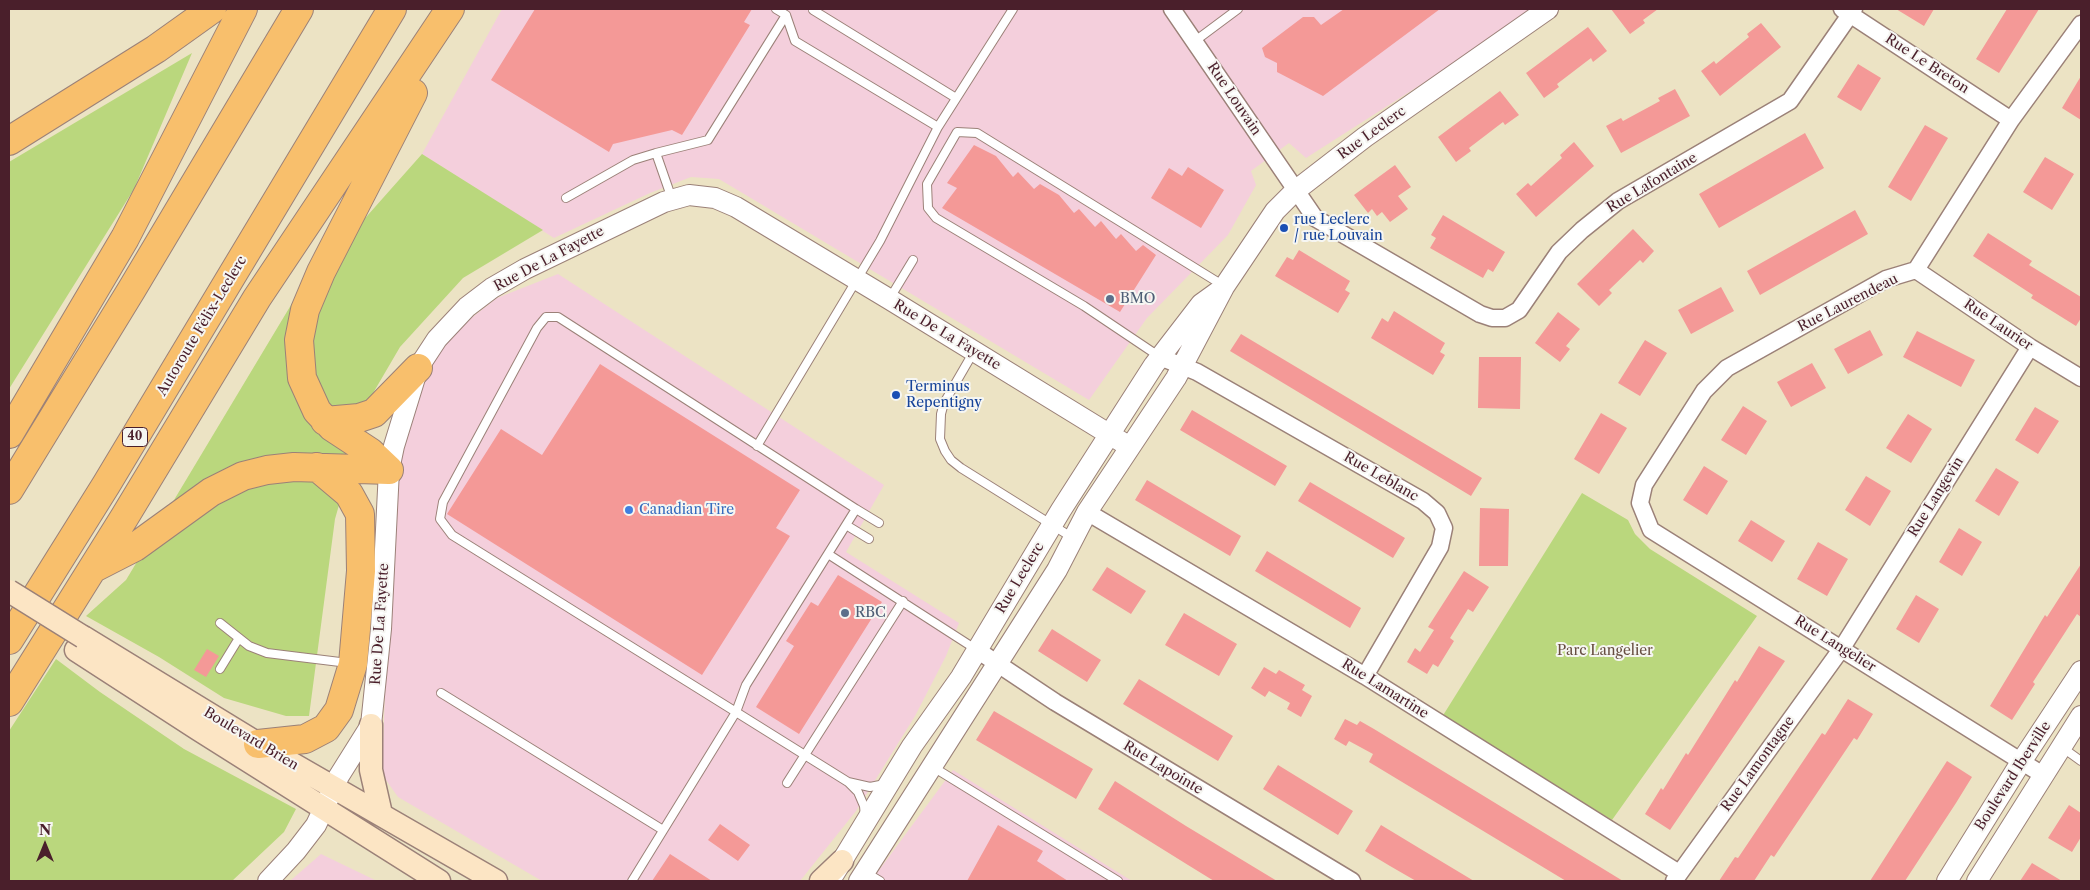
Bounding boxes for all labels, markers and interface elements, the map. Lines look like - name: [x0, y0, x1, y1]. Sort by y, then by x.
- street label: Rue Le Breton: [1882, 31, 1972, 97]
- street label: Rue Louvain: [1203, 59, 1265, 139]
- street label: Rue Leclerc: [1335, 103, 1409, 163]
- street label: Rue Lafontaine: [1604, 149, 1700, 217]
- place label: rue Leclerc / rue Louvain: [1294, 212, 1383, 244]
- marker: rue Leclerc / rue Louvain: [1278, 222, 1290, 234]
- street label: Rue De La Fayette: [491, 223, 607, 295]
- street label: Autoroute Félix-Leclerc: [154, 253, 250, 399]
- street label: Rue Laurendeau: [1795, 270, 1901, 336]
- place label: BMO: [1120, 291, 1155, 307]
- marker: BMO: [1104, 293, 1116, 305]
- street label: Rue De La Fayette: [890, 296, 1004, 374]
- street label: Rue Laurier: [1960, 296, 2036, 354]
- place label: Terminus Repentigny: [906, 379, 982, 412]
- marker: Terminus Repentigny: [890, 389, 902, 401]
- road number: 40: [122, 428, 148, 447]
- street label: Rue Leblanc: [1341, 449, 1421, 505]
- street label: Rue Langevin: [1905, 454, 1967, 540]
- place label: Canadian Tire: [639, 502, 734, 518]
- marker: Canadian Tire: [623, 504, 635, 516]
- street label: Rue Leclerc: [992, 539, 1048, 617]
- street label: Rue De La Fayette: [367, 562, 393, 686]
- place label: RBC: [855, 605, 886, 621]
- marker: RBC: [839, 607, 851, 619]
- street label: Rue Langelier: [1791, 612, 1879, 676]
- park label: Parc Langelier: [1557, 643, 1653, 659]
- street label: Rue Lamartine: [1339, 656, 1431, 722]
- street label: Boulevard Brien: [200, 704, 302, 774]
- street label: Rue Lamontagne: [1718, 713, 1798, 815]
- street label: Boulevard Iberville: [1971, 718, 2055, 834]
- street label: Rue Lapointe: [1120, 738, 1206, 798]
- north arrow: [20, 820, 70, 870]
- text: N: [39, 821, 51, 839]

